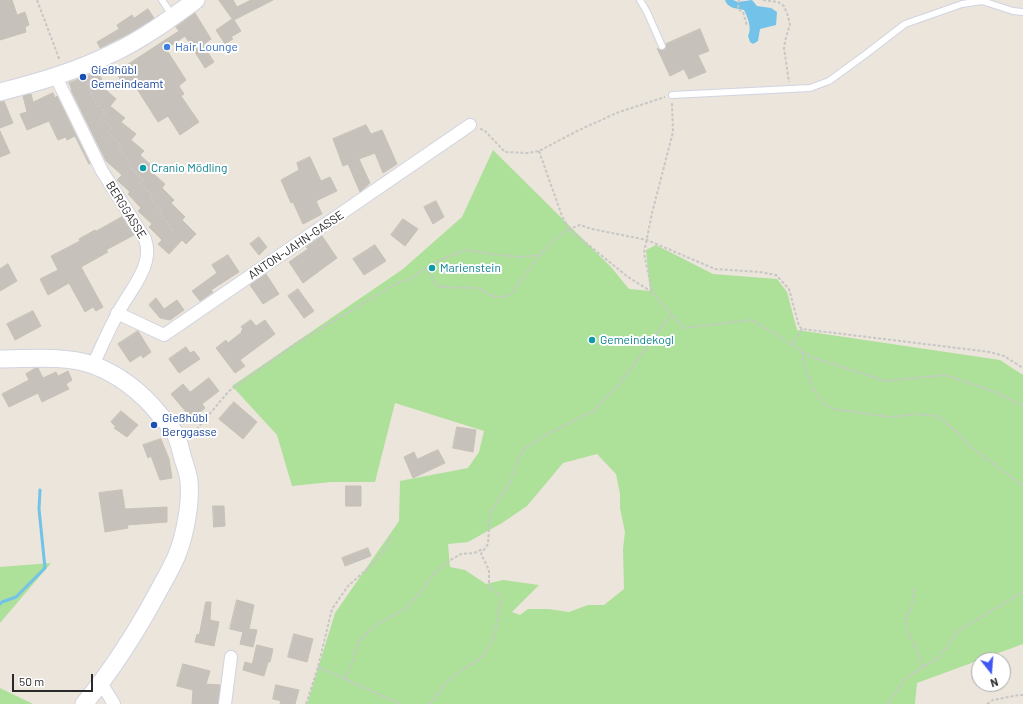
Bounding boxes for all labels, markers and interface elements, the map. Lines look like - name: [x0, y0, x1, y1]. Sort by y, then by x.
- place label: Hair Lounge: [175, 40, 238, 54]
- marker: Hair Lounge: [162, 42, 172, 52]
- place label: Gießhübl Gemeindeamt: [91, 63, 164, 91]
- marker: Gießhübl Gemeindeamt: [78, 72, 88, 82]
- place label: Cranio Mödling: [151, 161, 227, 175]
- marker: Cranio Mödling: [138, 163, 148, 173]
- street label: BERGGASSE: [103, 179, 149, 241]
- street label: ANTON-JAHN-GASSE: [245, 208, 347, 282]
- place label: Marienstein: [440, 261, 501, 275]
- marker: Marienstein: [427, 263, 437, 273]
- place label: Gemeindekogl: [600, 333, 674, 347]
- marker: Gemeindekogl: [587, 335, 597, 345]
- place label: Gießhübl Berggasse: [162, 411, 217, 439]
- marker: Gießhübl Berggasse: [149, 420, 159, 430]
- north arrow: [971, 652, 1011, 692]
- scale bar: [14, 666, 95, 692]
- text: 50 m: [19, 674, 44, 688]
- text: N: [989, 676, 1000, 690]

